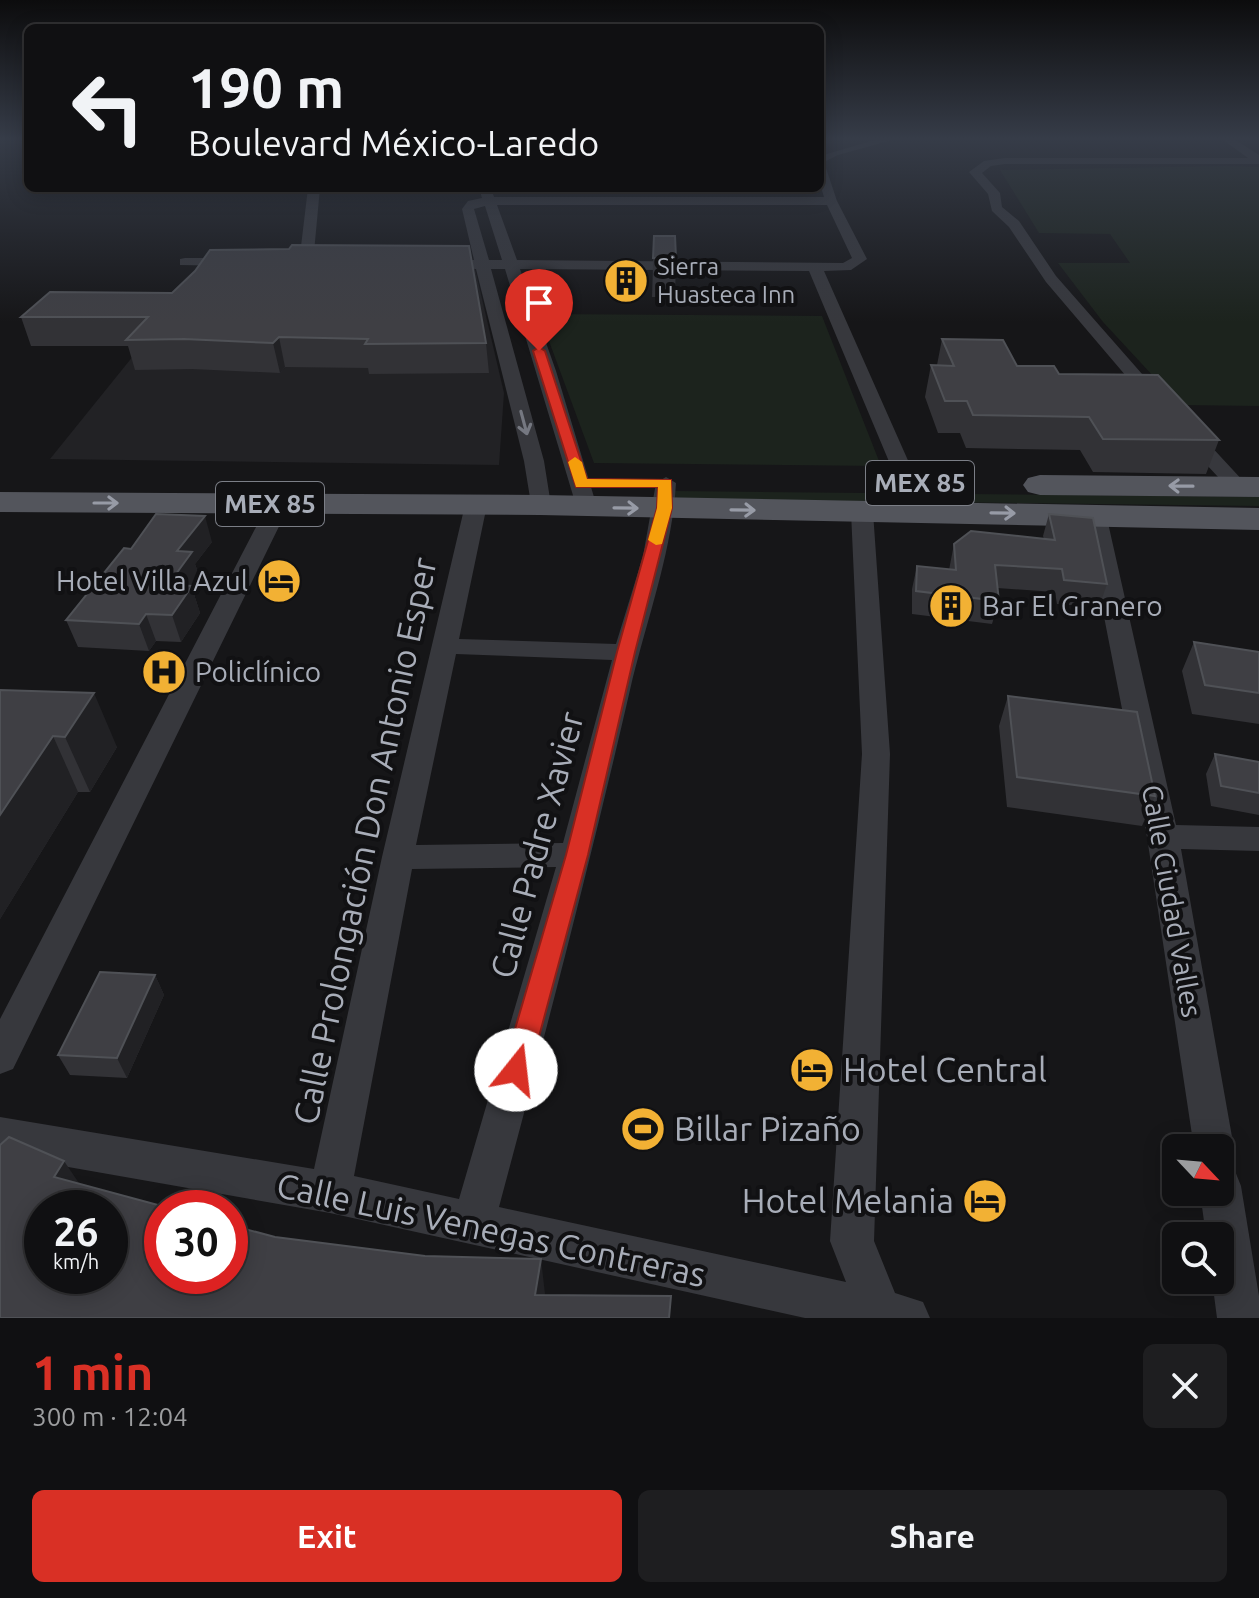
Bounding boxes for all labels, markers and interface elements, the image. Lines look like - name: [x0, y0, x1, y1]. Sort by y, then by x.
- icon: left: [56, 56, 160, 160]
- text: 190 m: [188, 56, 344, 119]
- text: Boulevard México-Laredo: [188, 122, 599, 163]
- place label: Sierra Huasteca Inn: [657, 253, 795, 308]
- building icon: Sierra Huasteca Inn: [602, 257, 650, 305]
- pin: [505, 269, 573, 351]
- icon: arrive: [517, 281, 561, 325]
- one-way arrow: [518, 410, 533, 436]
- road number: MEX 85: [866, 461, 974, 505]
- one-way arrow: [1168, 478, 1195, 494]
- road number: MEX 85: [216, 482, 324, 526]
- one-way arrow: [92, 495, 119, 511]
- one-way arrow: [612, 500, 639, 515]
- one-way arrow: [729, 502, 756, 518]
- one-way arrow: [989, 506, 1016, 521]
- street label: Calle Prolongación Don Antonio Esper: [285, 554, 443, 1128]
- hotel icon: Hotel Villa Azul: [255, 557, 303, 605]
- place label: Hotel Villa Azul: [56, 565, 248, 596]
- building icon: Bar El Granero: [927, 582, 975, 630]
- place label: Bar El Granero: [982, 590, 1163, 621]
- hospital icon: Policlínico: [140, 648, 188, 696]
- place label: Policlínico: [195, 656, 321, 687]
- street label: Calle Padre Xavier: [482, 707, 590, 982]
- street label: Calle Ciudad Valles: [1137, 782, 1208, 1020]
- position arrow: [474, 1028, 558, 1112]
- hotel icon: Hotel Central: [788, 1046, 836, 1094]
- place label: Hotel Central: [843, 1050, 1047, 1088]
- sports icon: Billar Pizaño: [619, 1105, 667, 1153]
- place label: Billar Pizaño: [674, 1109, 861, 1147]
- north arrow: [1162, 1134, 1234, 1206]
- map controls: [1162, 1134, 1234, 1294]
- street label: Calle Luis Venegas Contreras: [273, 1165, 709, 1293]
- hotel icon: Hotel Melania: [961, 1177, 1009, 1225]
- place label: Hotel Melania: [742, 1181, 954, 1219]
- speed limit sign: 30: [144, 1190, 248, 1294]
- text: 26: [53, 1209, 99, 1254]
- button: search: [1162, 1222, 1234, 1294]
- text: km/h: [53, 1250, 99, 1273]
- button: close: [1143, 1344, 1227, 1428]
- text: 1 min: [32, 1345, 153, 1399]
- text: 300 m · 12:04: [32, 1402, 188, 1431]
- button: Exit: [32, 1490, 622, 1582]
- button: Share: [638, 1490, 1227, 1582]

